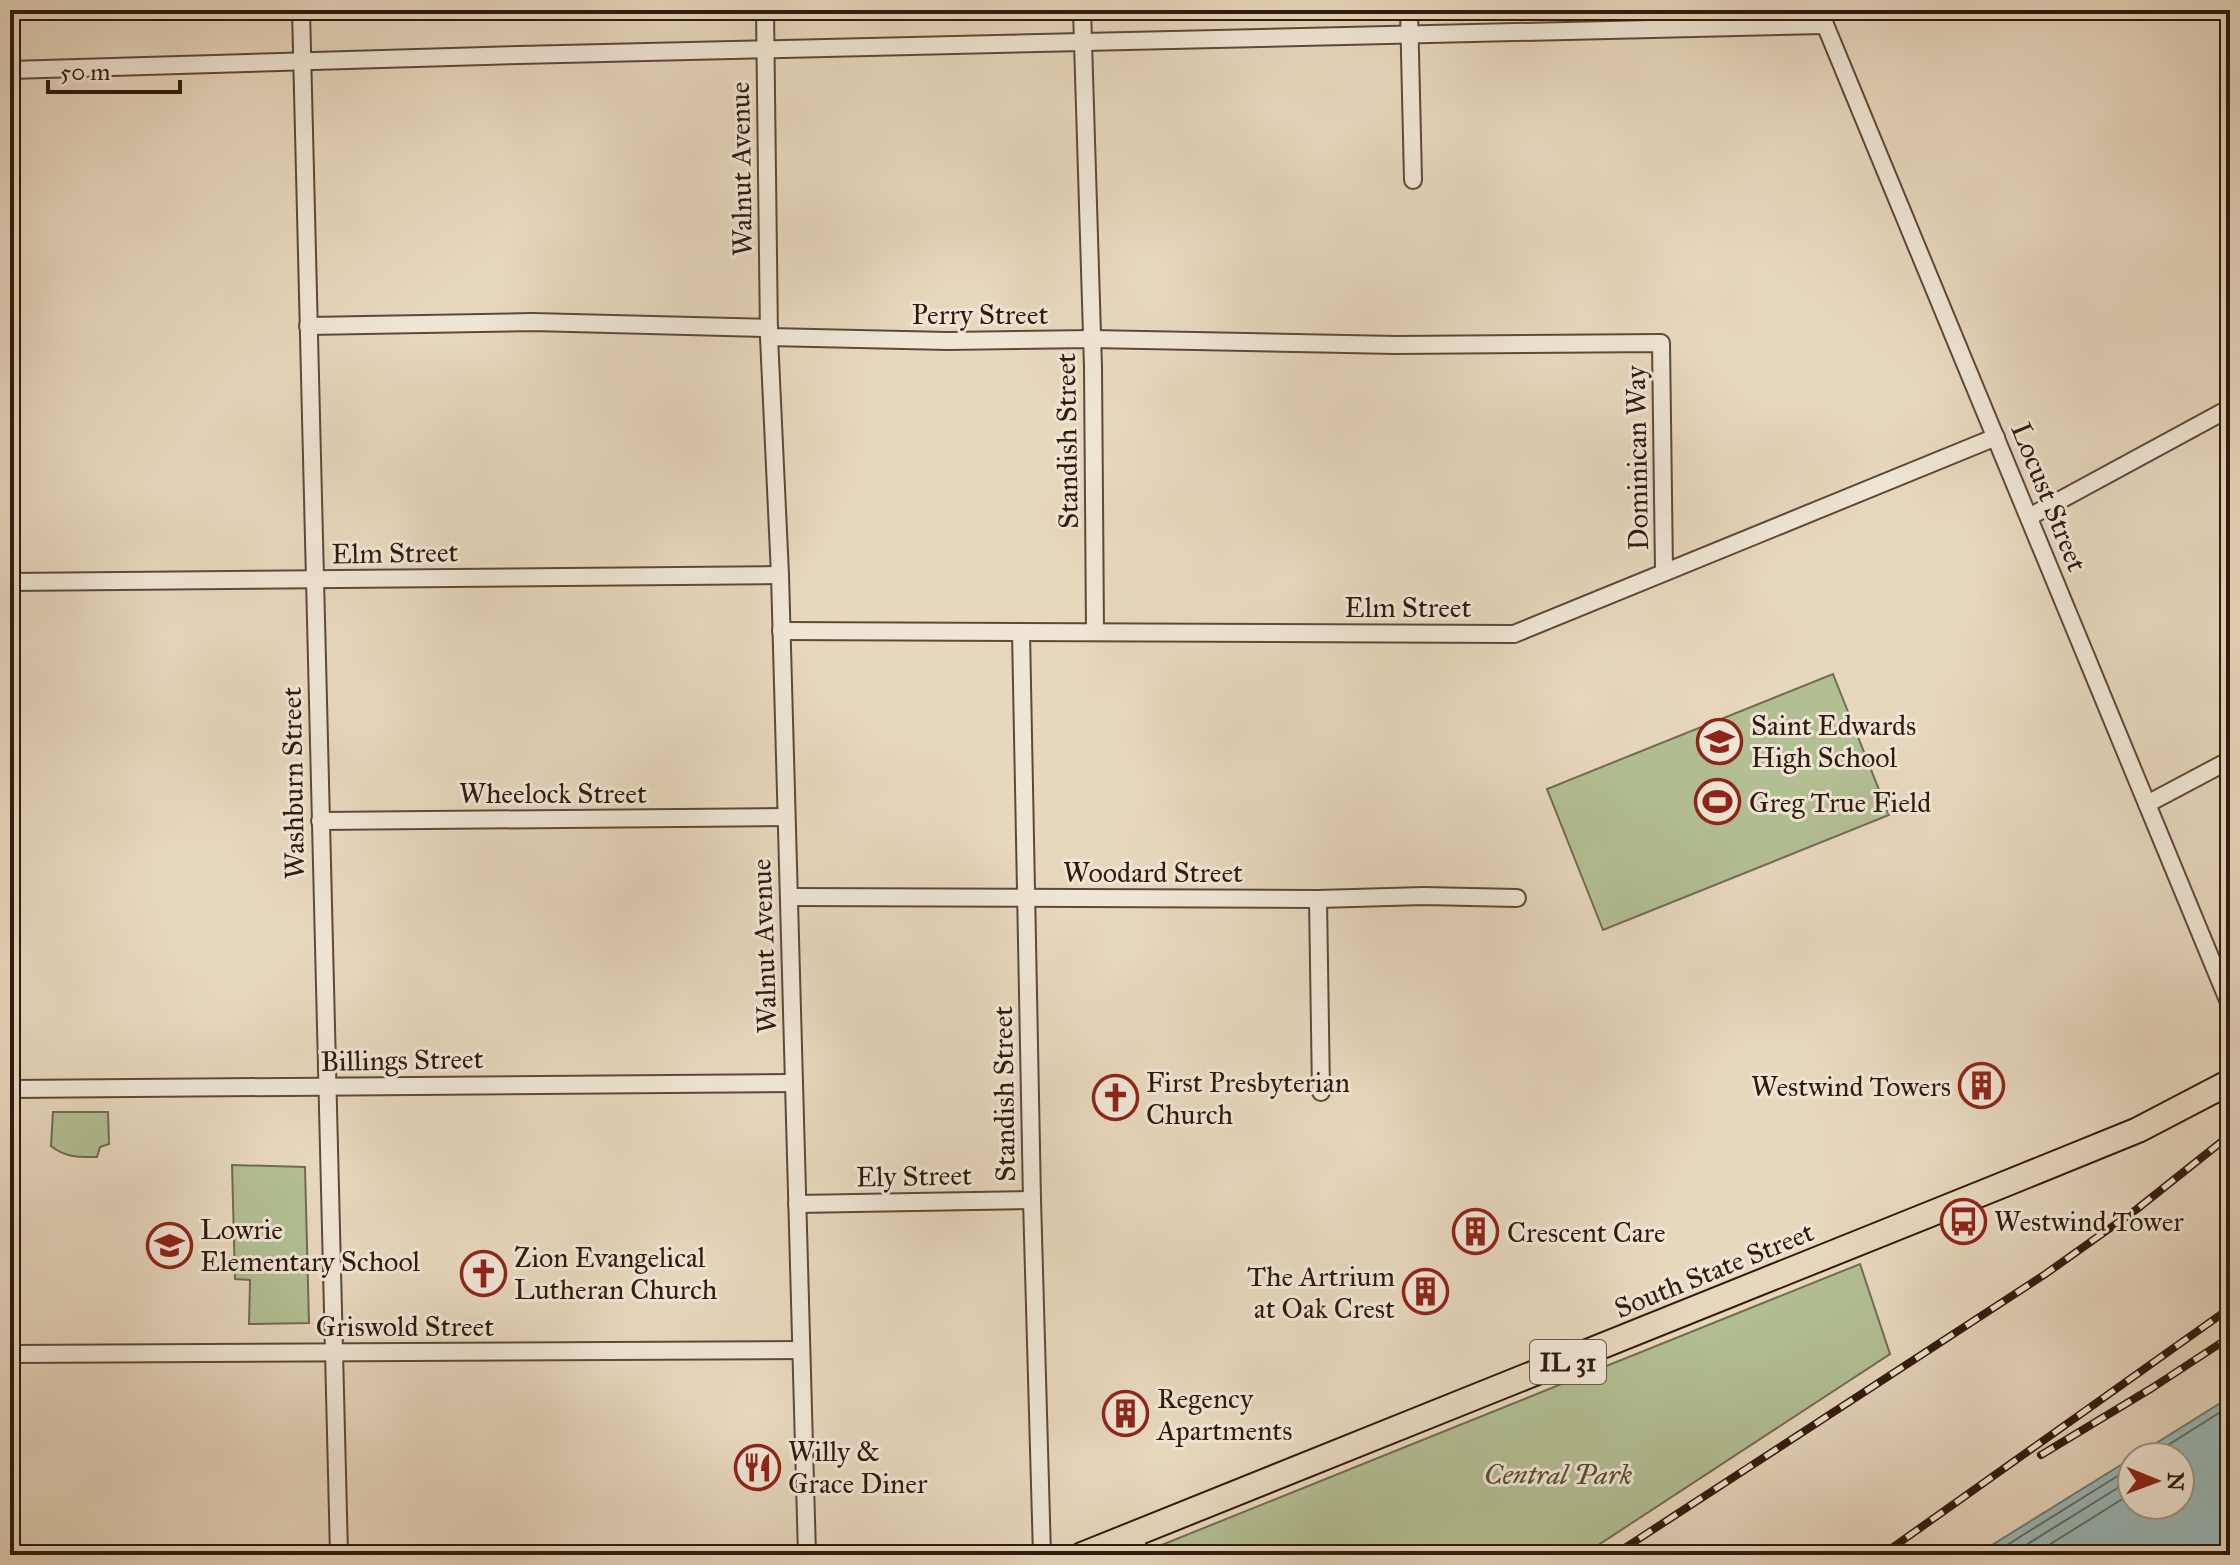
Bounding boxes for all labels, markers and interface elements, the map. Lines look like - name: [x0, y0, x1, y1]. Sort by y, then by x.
- scale bar: [48, 44, 180, 94]
- text: 50 m: [60, 57, 110, 87]
- street label: Walnut Avenue: [722, 81, 760, 257]
- street label: Perry Street: [912, 297, 1048, 332]
- street label: Standish Street: [1048, 353, 1086, 529]
- street label: Dominican Way: [1618, 364, 1656, 551]
- street label: Locust Street: [2003, 417, 2095, 577]
- street label: Elm Street: [331, 534, 459, 572]
- street label: Elm Street: [1345, 590, 1471, 625]
- street label: Washburn Street: [274, 686, 312, 879]
- place label: Saint Edwards High School: [1751, 708, 1916, 775]
- school or university icon: Saint Edwards High School: [1696, 717, 1744, 765]
- street label: Wheelock Street: [459, 776, 647, 811]
- sports icon: Greg True Field: [1694, 778, 1742, 826]
- place label: Greg True Field: [1749, 785, 1931, 820]
- street label: Woodard Street: [1063, 855, 1243, 890]
- street label: Walnut Avenue: [743, 858, 785, 1034]
- street label: Standish Street: [985, 1006, 1023, 1182]
- street label: Billings Street: [320, 1041, 484, 1079]
- building icon: Westwind Towers: [1958, 1062, 2006, 1110]
- place label: First Presbyterian Church: [1146, 1065, 1350, 1132]
- place label: Westwind Towers: [1751, 1069, 1951, 1104]
- church icon: First Presbyterian Church: [1091, 1074, 1139, 1122]
- street label: Ely Street: [856, 1157, 972, 1195]
- bus stop icon: Westwind Tower: [1939, 1197, 1987, 1245]
- place label: Westwind Tower: [1994, 1204, 2184, 1239]
- building icon: Crescent Care: [1452, 1208, 1500, 1256]
- place label: Lowrie Elementary School: [200, 1212, 421, 1279]
- street label: South State Street: [1609, 1214, 1819, 1326]
- place label: Crescent Care: [1507, 1215, 1666, 1250]
- school or university icon: Lowrie Elementary School: [145, 1221, 193, 1269]
- place label: Zion Evangelical Lutheran Church: [514, 1240, 718, 1307]
- church icon: Zion Evangelical Lutheran Church: [459, 1249, 507, 1297]
- place label: The Artrium at Oak Crest: [1247, 1259, 1395, 1326]
- building icon: The Artrium at Oak Crest: [1402, 1268, 1450, 1316]
- street label: Griswold Street: [316, 1309, 494, 1344]
- road number: IL 31: [1530, 1340, 1606, 1384]
- place label: Regency Apartments: [1156, 1381, 1292, 1448]
- building icon: Regency Apartments: [1102, 1390, 1150, 1438]
- place label: Willy & Grace Diner: [788, 1434, 928, 1501]
- north arrow: [2116, 1441, 2196, 1521]
- restaurant icon: Willy & Grace Diner: [733, 1443, 781, 1491]
- park label: Central Park: [1484, 1457, 1633, 1492]
- text: N: [2162, 1472, 2189, 1491]

